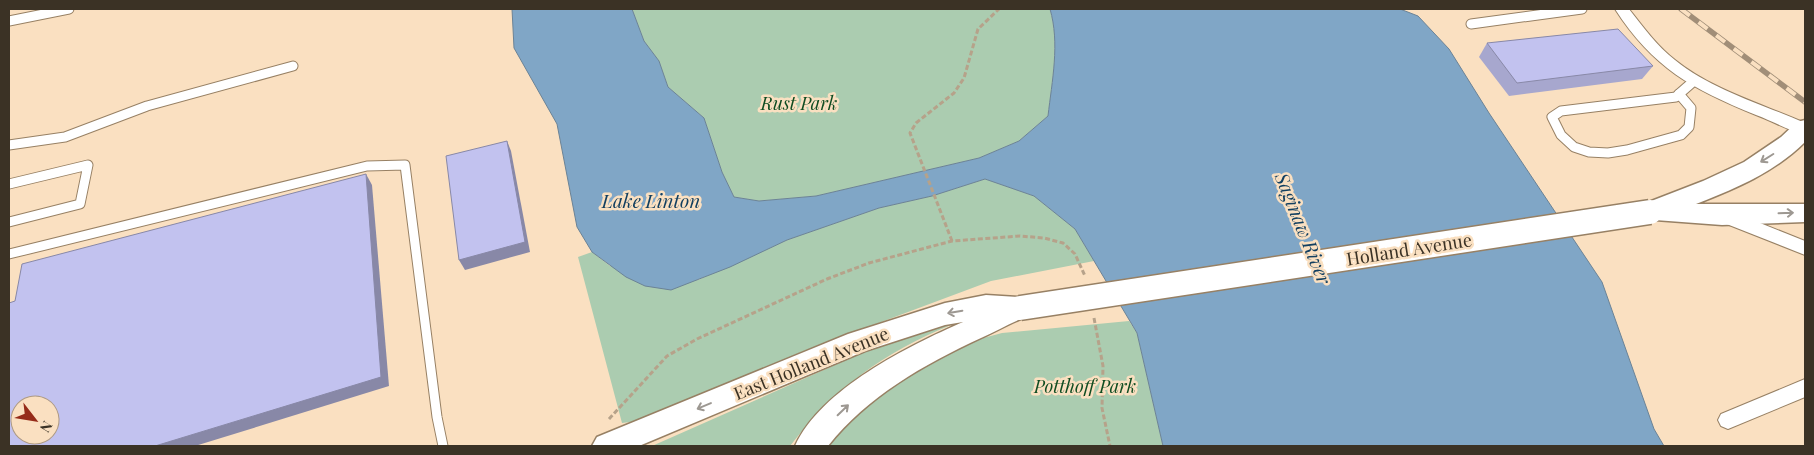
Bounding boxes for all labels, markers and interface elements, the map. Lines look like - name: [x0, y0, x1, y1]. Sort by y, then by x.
- park label: Rust Park: [760, 91, 837, 115]
- one-way arrow: [1761, 153, 1775, 163]
- water label: Saginaw River: [1269, 167, 1339, 289]
- water label: Lake Linton: [601, 187, 700, 213]
- one-way arrow: [1778, 208, 1794, 218]
- street label: Holland Avenue: [1345, 227, 1473, 271]
- one-way arrow: [947, 307, 963, 317]
- street label: East Holland Avenue: [730, 321, 892, 405]
- park label: Potthoff Park: [1033, 374, 1136, 398]
- north arrow: [10, 395, 60, 445]
- one-way arrow: [697, 402, 712, 411]
- one-way arrow: [836, 404, 849, 416]
- text: N: [36, 418, 57, 436]

